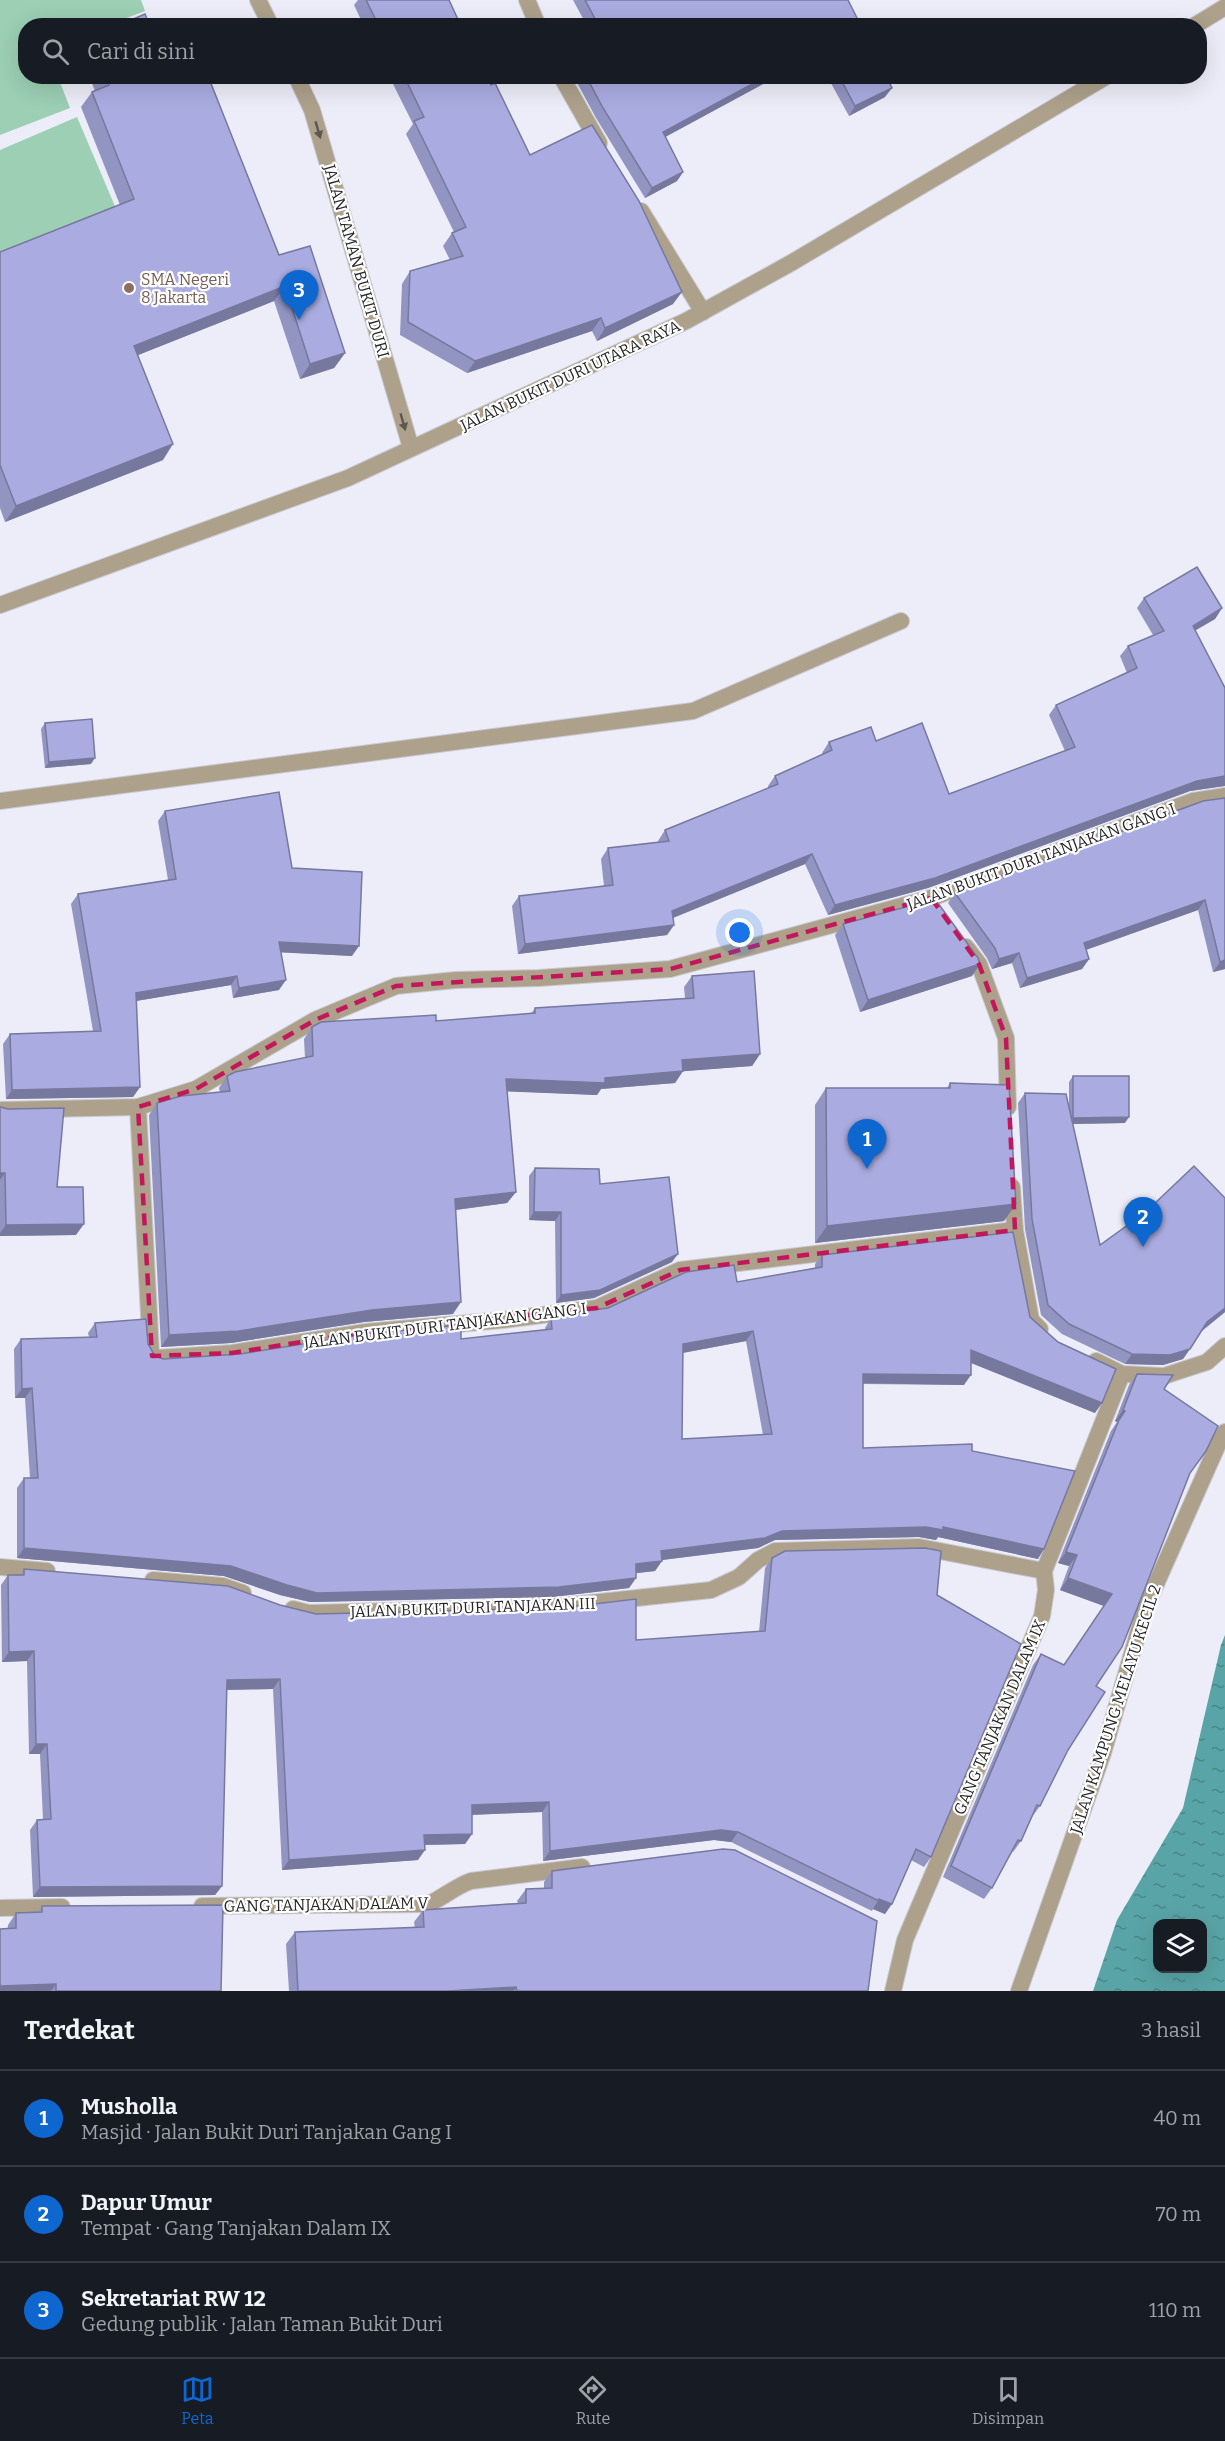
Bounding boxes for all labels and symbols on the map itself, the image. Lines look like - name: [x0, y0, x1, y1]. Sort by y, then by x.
- one-way arrow: [314, 121, 323, 139]
- street label: JALAN TAMAN BUKIT DURI: [320, 161, 393, 360]
- place label: SMA Negeri 8 Jakarta: [141, 270, 229, 307]
- pin: 3: [280, 270, 318, 320]
- marker: SMA Negeri 8 Jakarta: [122, 281, 136, 295]
- street label: JALAN BUKIT DURI UTARA RAYA: [456, 316, 684, 435]
- one-way arrow: [399, 413, 408, 431]
- street label: JALAN BUKIT DURI TANJAKAN GANG I: [903, 799, 1178, 914]
- your location: [725, 918, 754, 947]
- pin: 1: [848, 1120, 886, 1169]
- pin: 2: [1124, 1198, 1162, 1247]
- street label: JALAN BUKIT DURI TANJAKAN GANG I: [302, 1299, 587, 1352]
- street label: JALAN KAMPUNG MELAYU KECIL 2: [1066, 1582, 1165, 1837]
- street label: JALAN BUKIT DURI TANJAKAN III: [349, 1594, 596, 1621]
- street label: GANG TANJAKAN DALAM IX: [950, 1617, 1049, 1818]
- street label: GANG TANJAKAN DALAM V: [223, 1893, 429, 1916]

